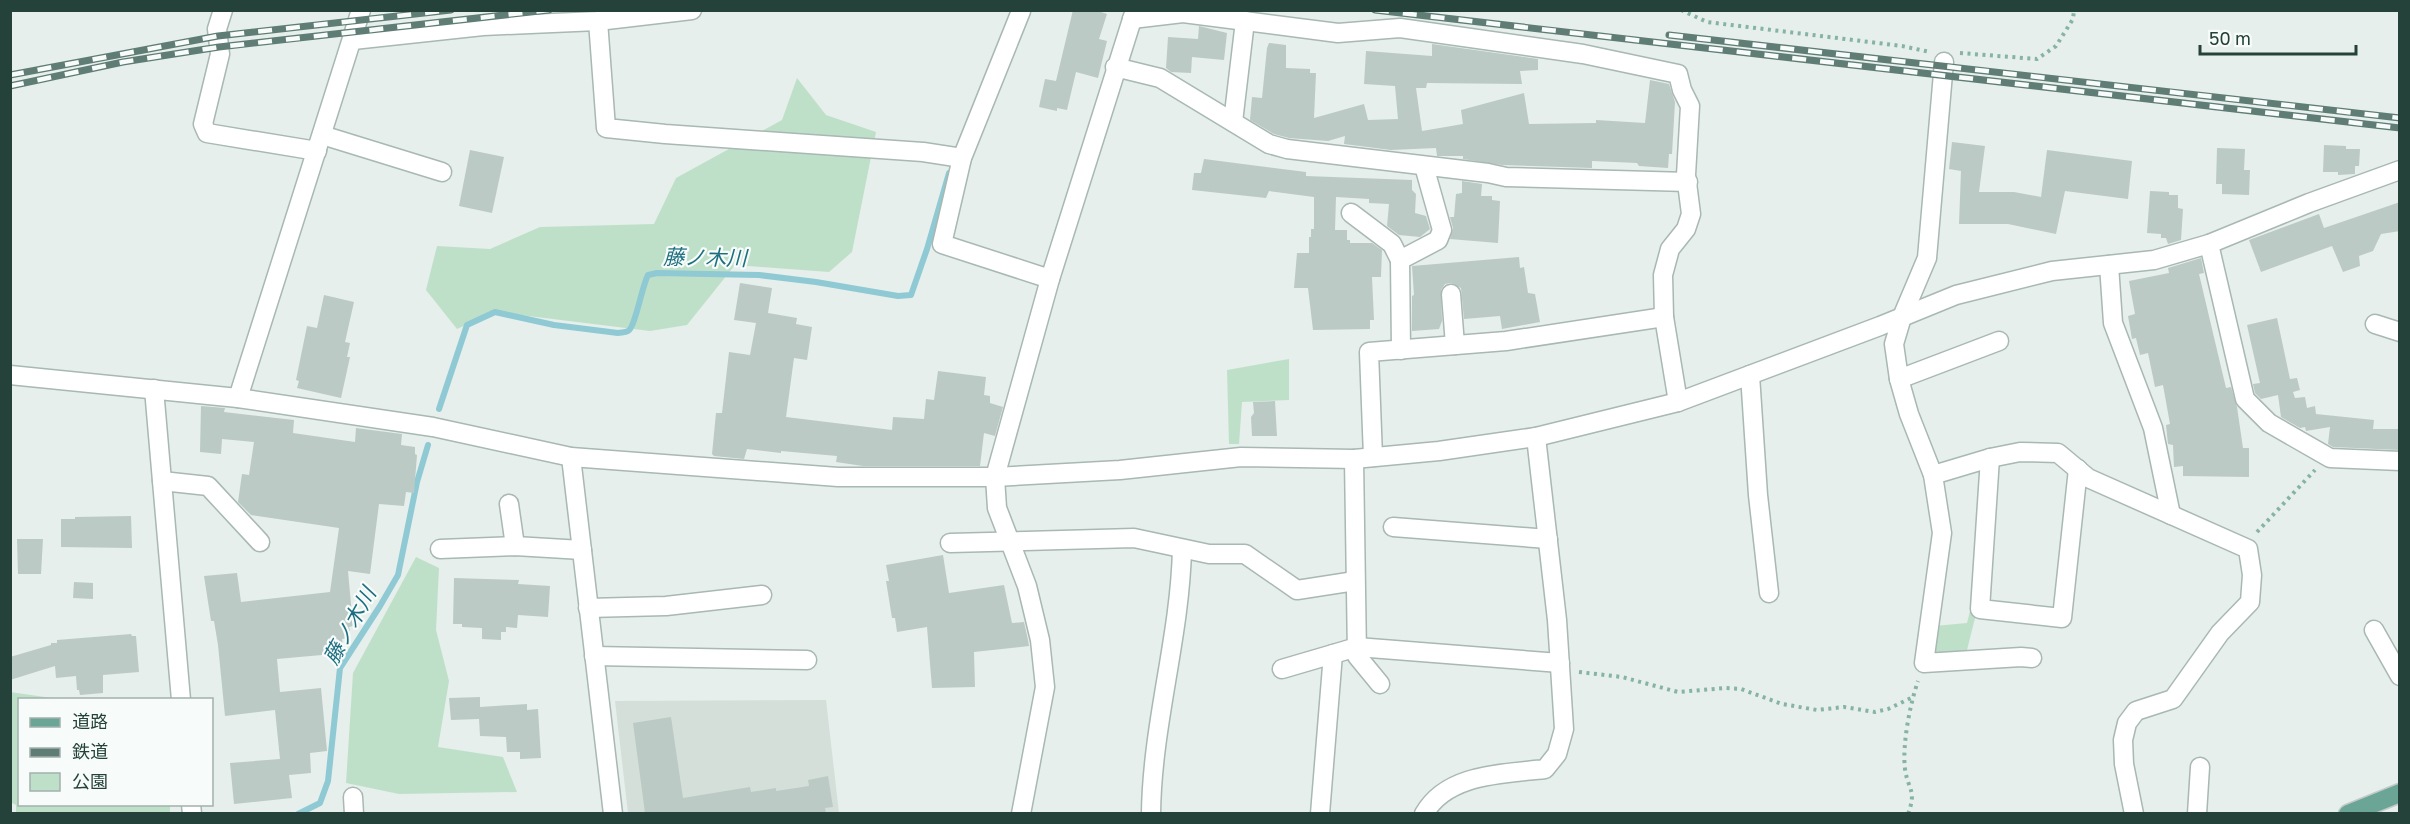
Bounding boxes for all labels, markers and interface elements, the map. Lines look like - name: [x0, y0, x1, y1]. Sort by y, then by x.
- scale bar: [2200, 18, 2356, 56]
- text: 50 m: [2209, 27, 2251, 49]
- water label: 藤ノ木川: [663, 243, 749, 271]
- water label: 藤ノ木川: [317, 581, 382, 669]
- legend: [18, 698, 213, 806]
- text: 道路: [72, 710, 108, 732]
- text: 鉄道: [72, 740, 108, 762]
- text: 公園: [72, 770, 108, 792]

